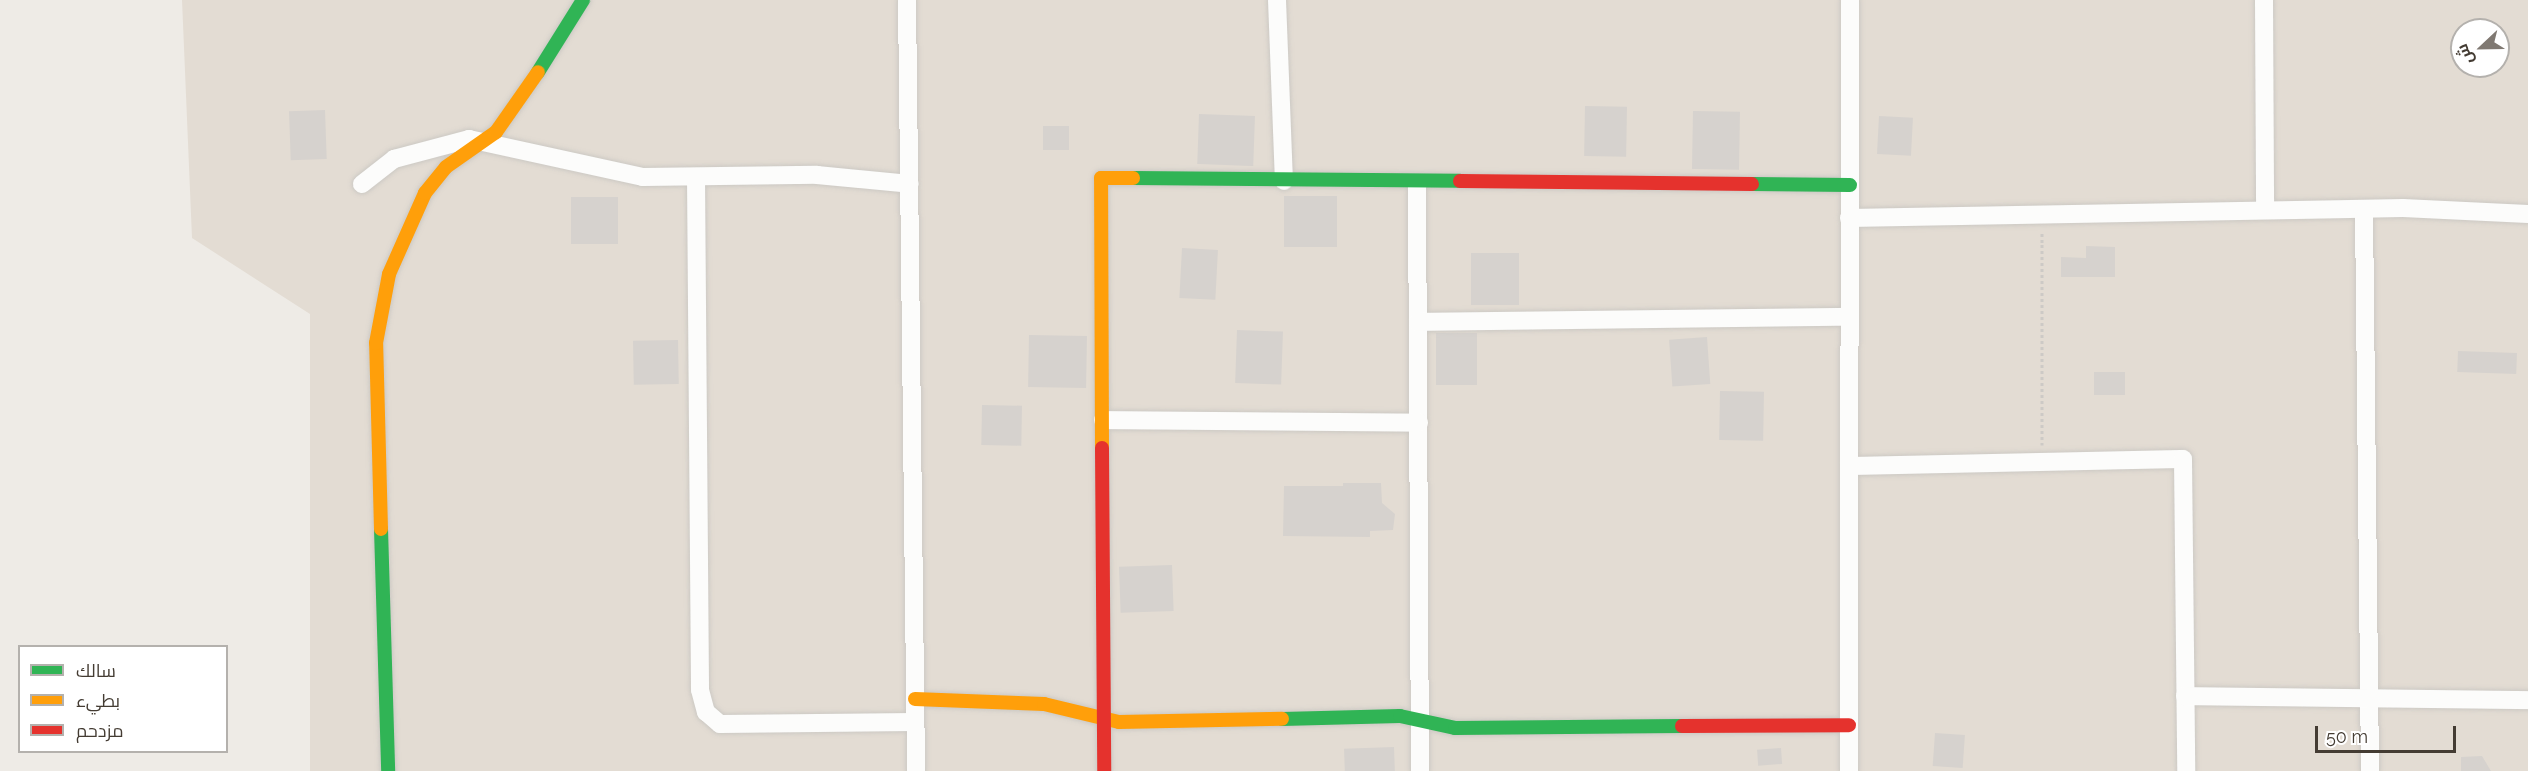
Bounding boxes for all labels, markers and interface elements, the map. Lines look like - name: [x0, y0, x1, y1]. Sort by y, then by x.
- north arrow: [2450, 18, 2510, 78]
- text: ش: [2452, 41, 2477, 67]
- legend: [18, 645, 228, 753]
- text: سالك: [76, 660, 116, 681]
- text: بطيء: [76, 690, 120, 711]
- scale bar: [2318, 714, 2459, 752]
- text: مزدحم: [76, 720, 124, 741]
- text: 50 m: [2326, 726, 2368, 747]

